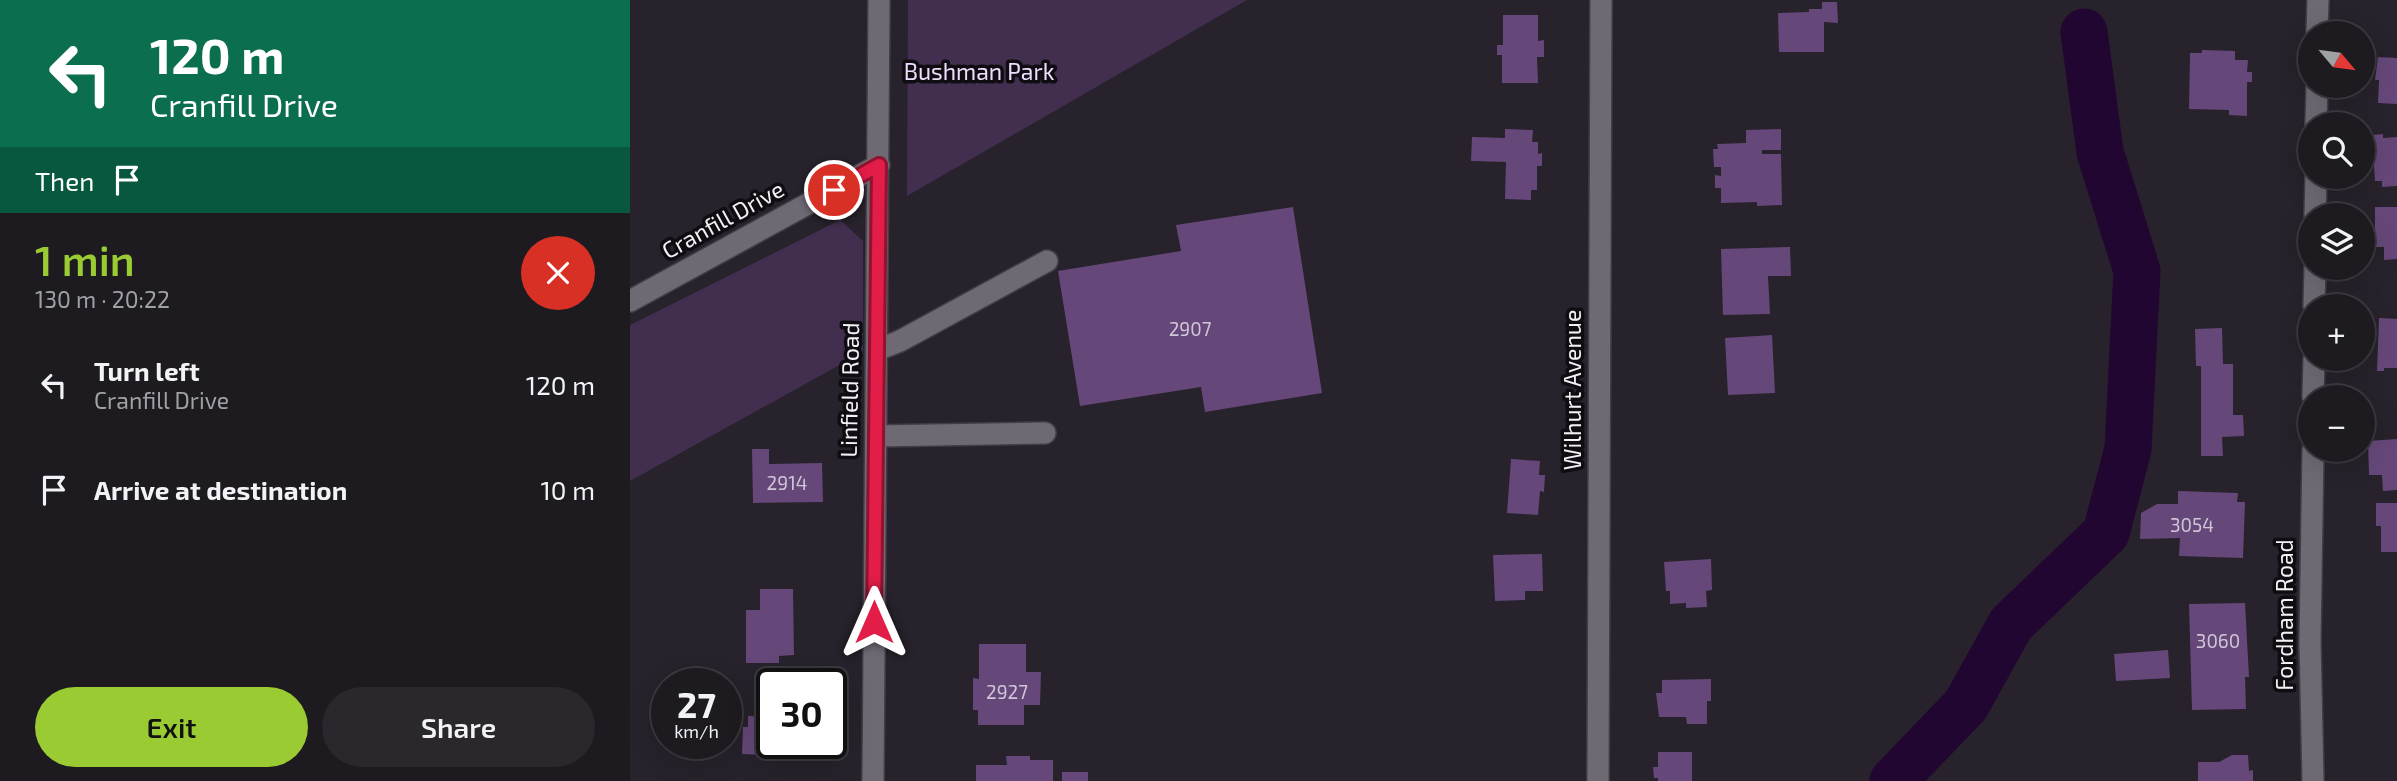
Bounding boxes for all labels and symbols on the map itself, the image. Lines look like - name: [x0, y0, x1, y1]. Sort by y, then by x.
- north arrow: [2298, 21, 2375, 98]
- park label: Bushman Park: [904, 57, 1055, 85]
- pin: [804, 160, 864, 220]
- street label: Cranfill Drive: [657, 174, 788, 264]
- street label: Wilhurt Avenue: [1558, 310, 1586, 470]
- house number: 2907: [1169, 317, 1212, 340]
- street label: Linfield Road: [834, 322, 864, 458]
- house number: 2914: [767, 471, 807, 494]
- house number: 3054: [2170, 513, 2214, 536]
- street label: Fordham Road: [2270, 539, 2298, 691]
- position arrow: [837, 585, 911, 659]
- house number: 3060: [2196, 629, 2240, 652]
- speed limit sign: 30: [756, 668, 847, 759]
- house number: 2927: [986, 680, 1028, 703]

